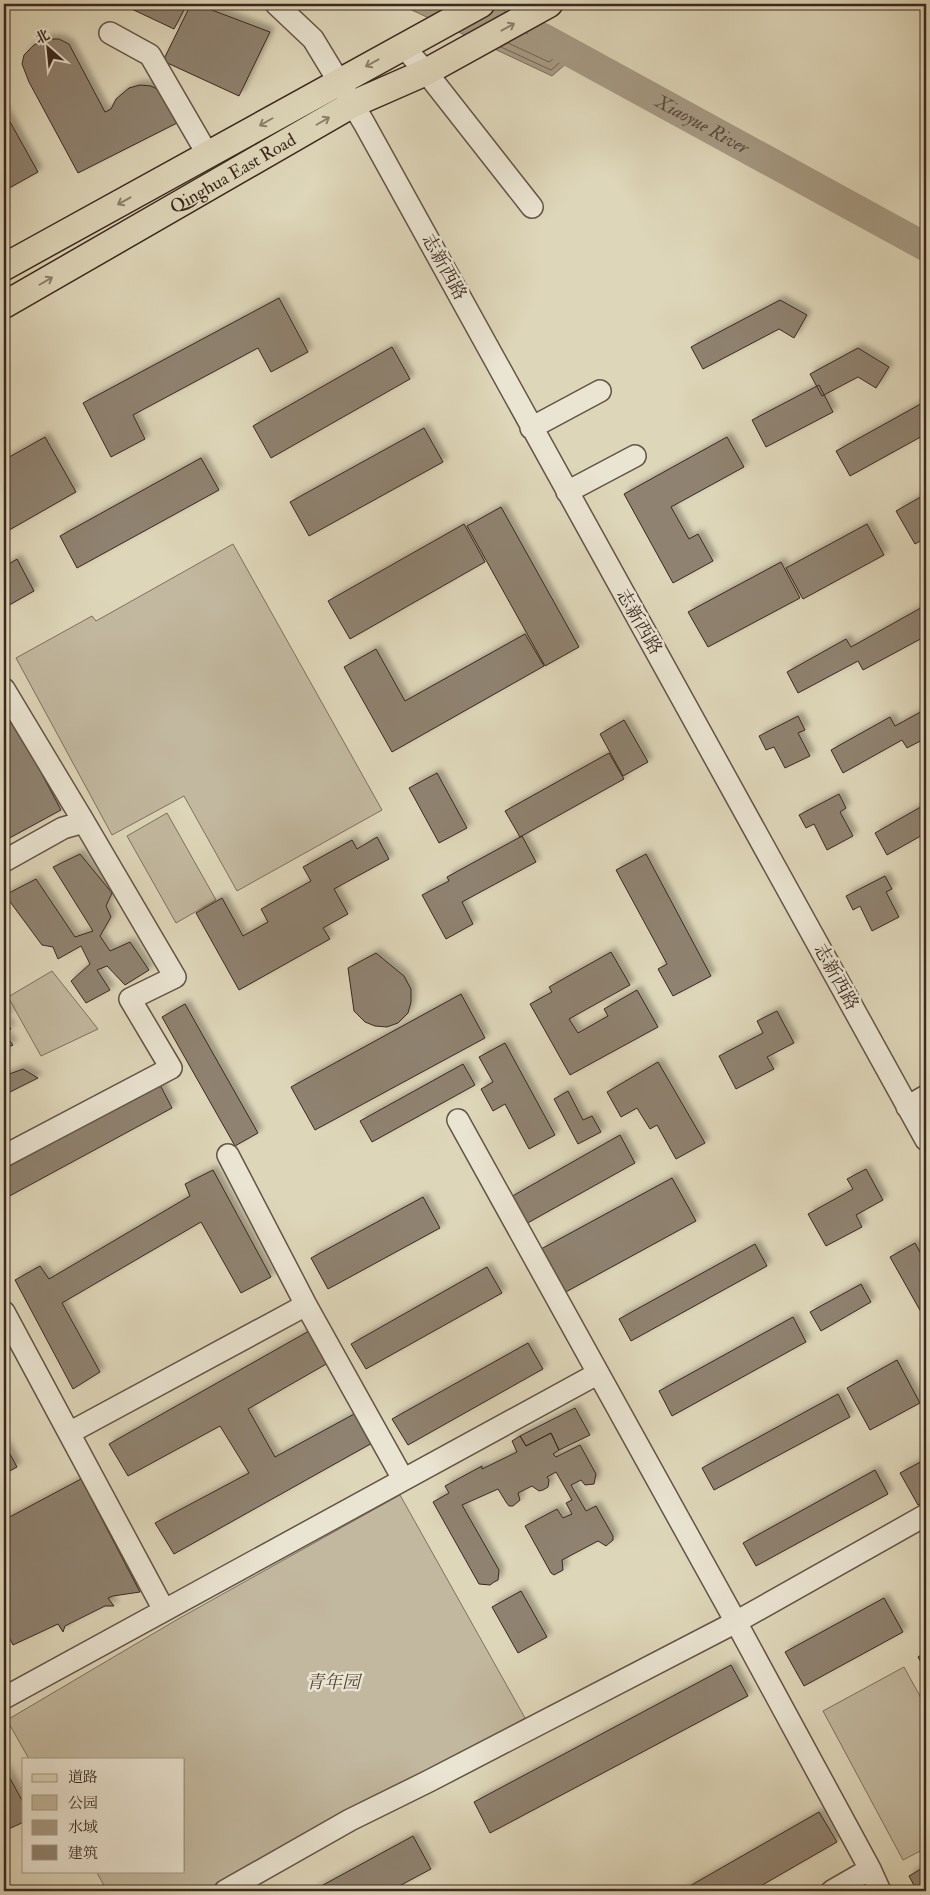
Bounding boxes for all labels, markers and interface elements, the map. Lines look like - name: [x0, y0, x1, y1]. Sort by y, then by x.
- one-way arrow: [500, 21, 514, 31]
- north arrow: [22, 22, 72, 72]
- text: 北: [32, 26, 52, 48]
- one-way arrow: [365, 59, 380, 68]
- water label: Xiaoyue River: [649, 88, 754, 160]
- one-way arrow: [316, 116, 331, 126]
- one-way arrow: [260, 118, 274, 128]
- street label: Qinghua East Road: [166, 128, 300, 219]
- one-way arrow: [117, 196, 132, 206]
- street label: 志新西路: [416, 230, 472, 304]
- one-way arrow: [38, 275, 53, 285]
- street label: 志新西路: [611, 585, 667, 659]
- street label: 志新西路: [808, 940, 864, 1014]
- park label: 青年园: [306, 1671, 363, 1694]
- legend: [22, 1758, 185, 1872]
- text: 道路: [68, 1768, 98, 1787]
- text: 公园: [68, 1794, 98, 1813]
- text: 水域: [68, 1818, 98, 1837]
- text: 建筑: [68, 1844, 98, 1863]

